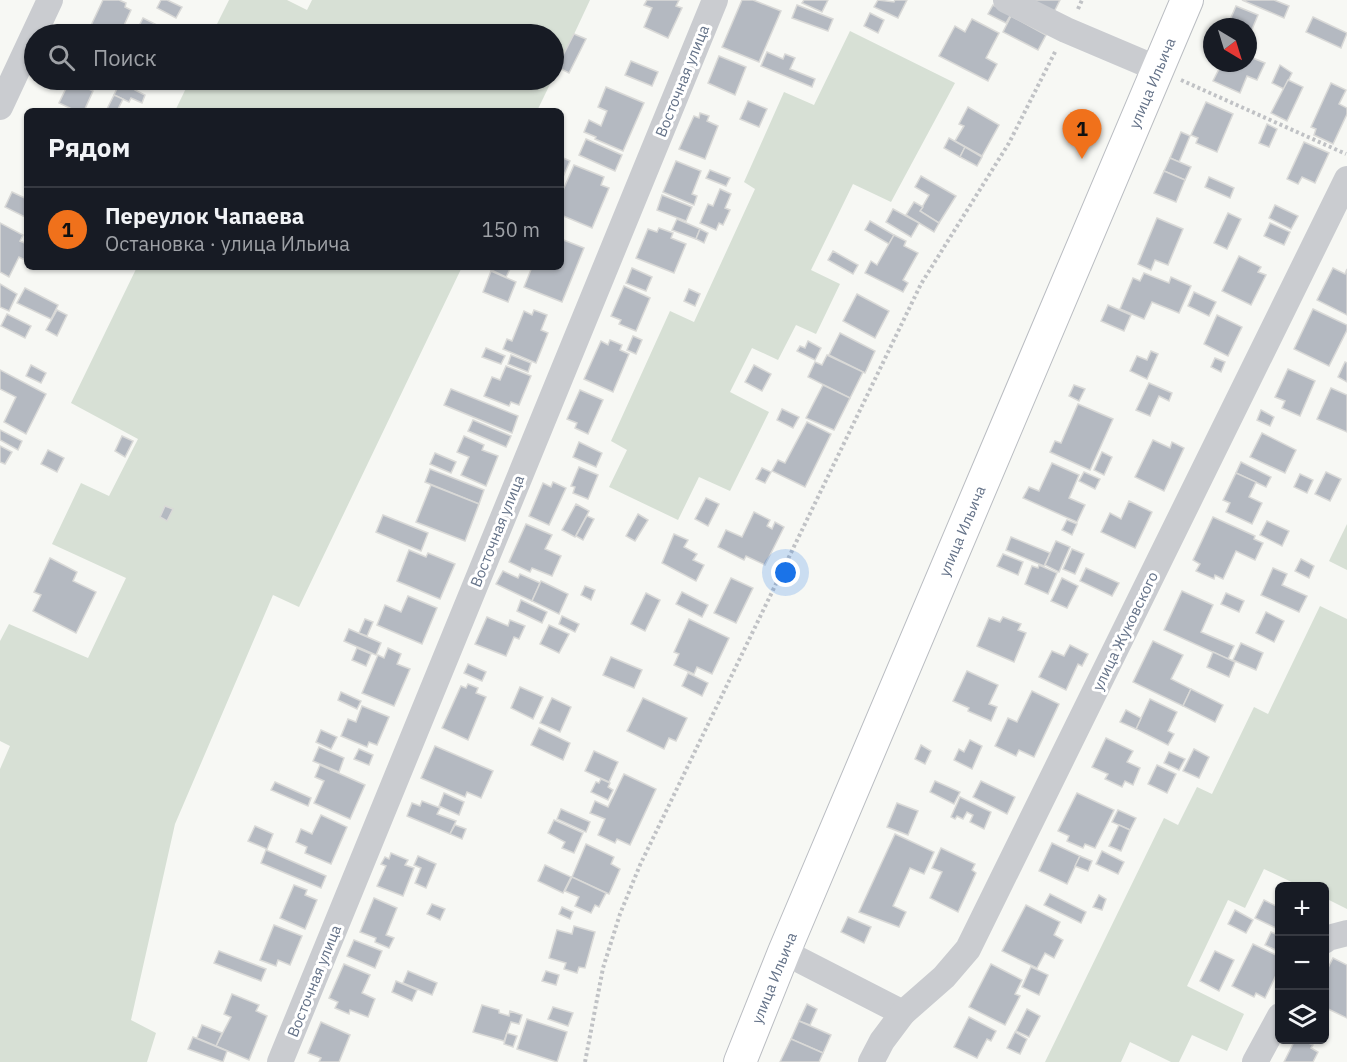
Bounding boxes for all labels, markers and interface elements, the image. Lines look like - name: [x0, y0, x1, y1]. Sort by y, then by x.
- north arrow: [1203, 18, 1257, 72]
- street label: Восточная улица: [651, 22, 713, 140]
- search box: [24, 24, 564, 90]
- street label: улица Ильича: [1124, 35, 1180, 131]
- icon: search: [45, 41, 78, 74]
- text: Поиск: [93, 43, 157, 72]
- pin: 1: [1062, 110, 1102, 159]
- text: Рядом: [48, 130, 130, 164]
- text: Переулок Чапаева: [105, 201, 304, 230]
- text: 1: [62, 216, 74, 243]
- text: 150 m: [482, 216, 540, 243]
- text: Остановка · улица Ильича: [105, 230, 350, 257]
- street label: Восточная улица: [466, 472, 528, 590]
- street label: улица Ильича: [934, 483, 990, 579]
- your location: [771, 558, 800, 587]
- street label: улица Жуковского: [1088, 568, 1162, 694]
- map controls: [1275, 882, 1329, 1044]
- button: +: [1275, 882, 1329, 936]
- street label: Восточная улица: [283, 922, 345, 1040]
- street label: улица Ильича: [747, 930, 801, 1026]
- button: −: [1275, 936, 1329, 990]
- button: layers: [1275, 990, 1329, 1044]

